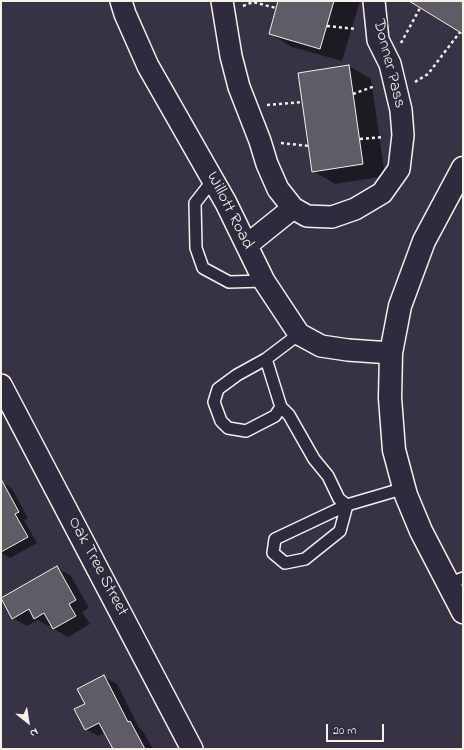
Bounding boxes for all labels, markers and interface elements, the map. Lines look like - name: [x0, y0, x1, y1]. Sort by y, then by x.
- street label: Donner Pass: [367, 18, 409, 110]
- street label: Willott Road: [201, 169, 257, 253]
- street label: Oak Tree Street: [62, 514, 132, 620]
- north arrow: [8, 702, 48, 742]
- scale bar: [328, 716, 386, 742]
- text: 20 m: [333, 722, 356, 740]
- text: N: [27, 724, 41, 741]

